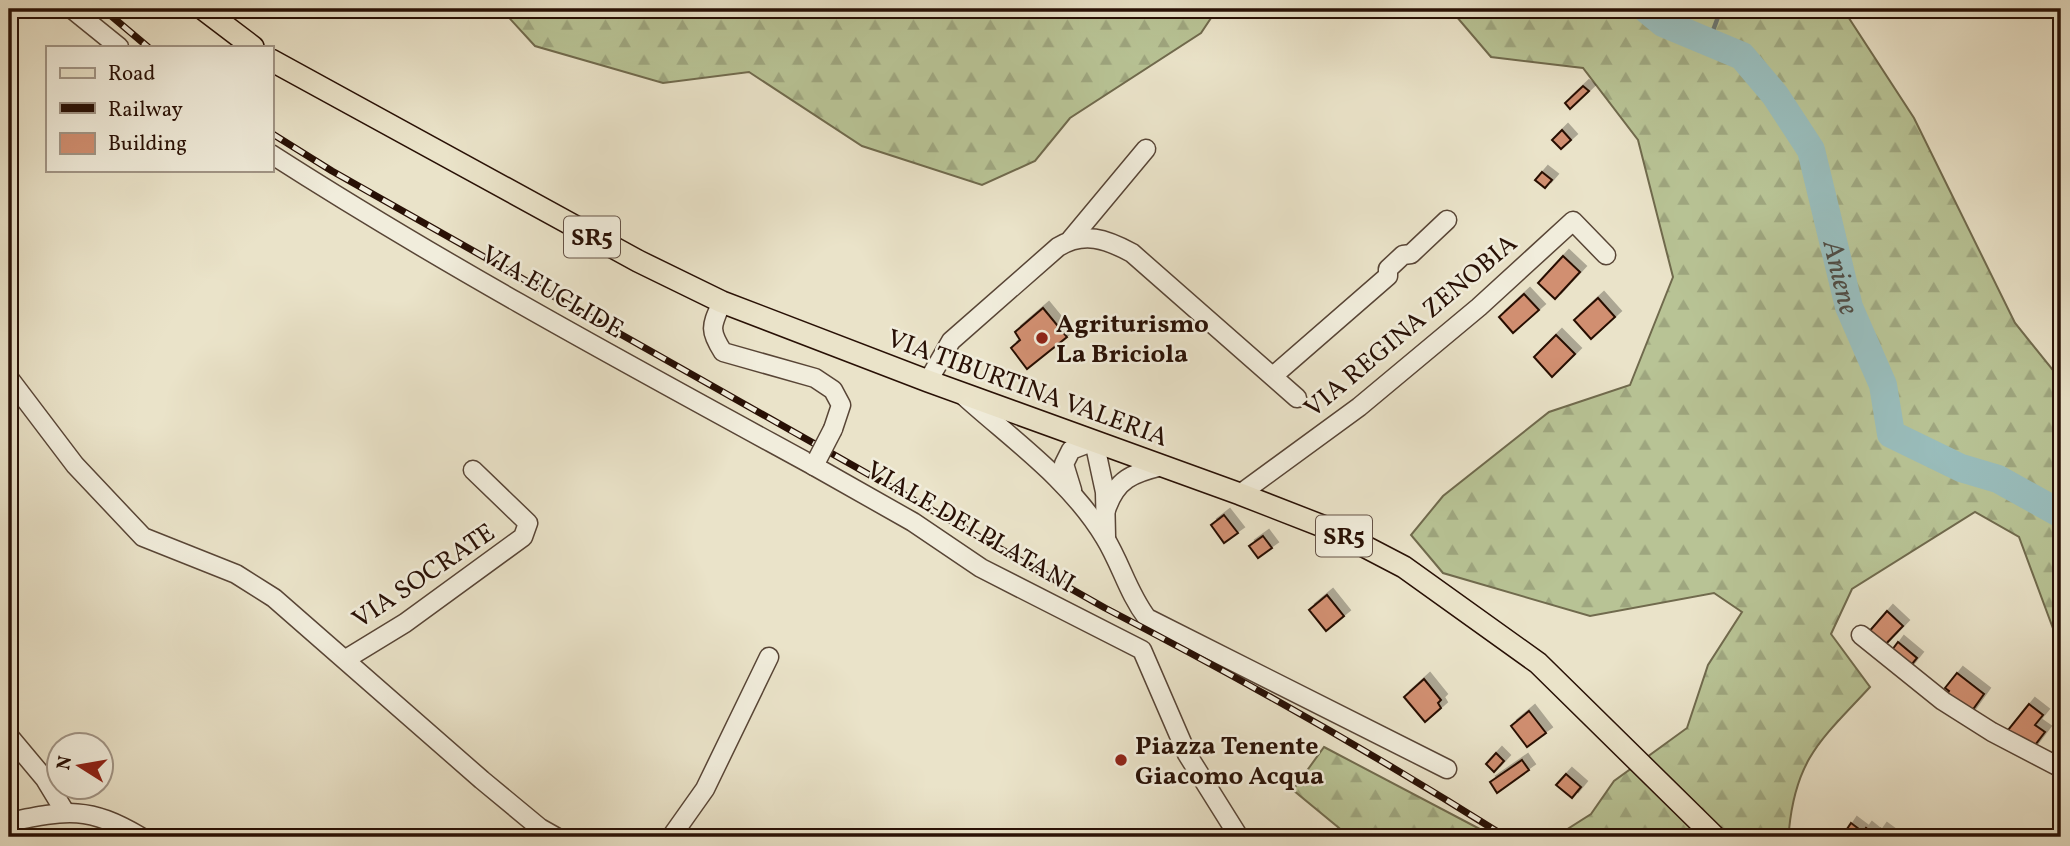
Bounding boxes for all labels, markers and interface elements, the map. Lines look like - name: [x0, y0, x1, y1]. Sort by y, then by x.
- legend: [46, 46, 273, 172]
- text: Road: [108, 60, 155, 89]
- text: Railway: [108, 96, 184, 125]
- text: Building: [108, 130, 187, 159]
- road number: SR5: [564, 216, 620, 258]
- street label: VIA REGINA ZENOBIA: [1297, 226, 1526, 427]
- water label: Aniene: [1811, 236, 1867, 322]
- street label: VIA EUCLIDE: [474, 237, 630, 348]
- place label: Agriturismo La Briciola: [1056, 307, 1209, 373]
- street label: VIA TIBURTINA VALERIA: [882, 321, 1173, 457]
- marker: Agriturismo La Briciola: [1034, 330, 1050, 346]
- street label: VIALE DEI PLATANI: [859, 453, 1081, 602]
- street label: VIA SOCRATE: [346, 516, 503, 638]
- road number: SR5: [1316, 516, 1372, 556]
- place label: Piazza Tenente Giacomo Acqua: [1135, 729, 1324, 795]
- north arrow: [46, 730, 116, 800]
- marker: Piazza Tenente Giacomo Acqua: [1113, 752, 1129, 768]
- text: N: [51, 754, 79, 772]

